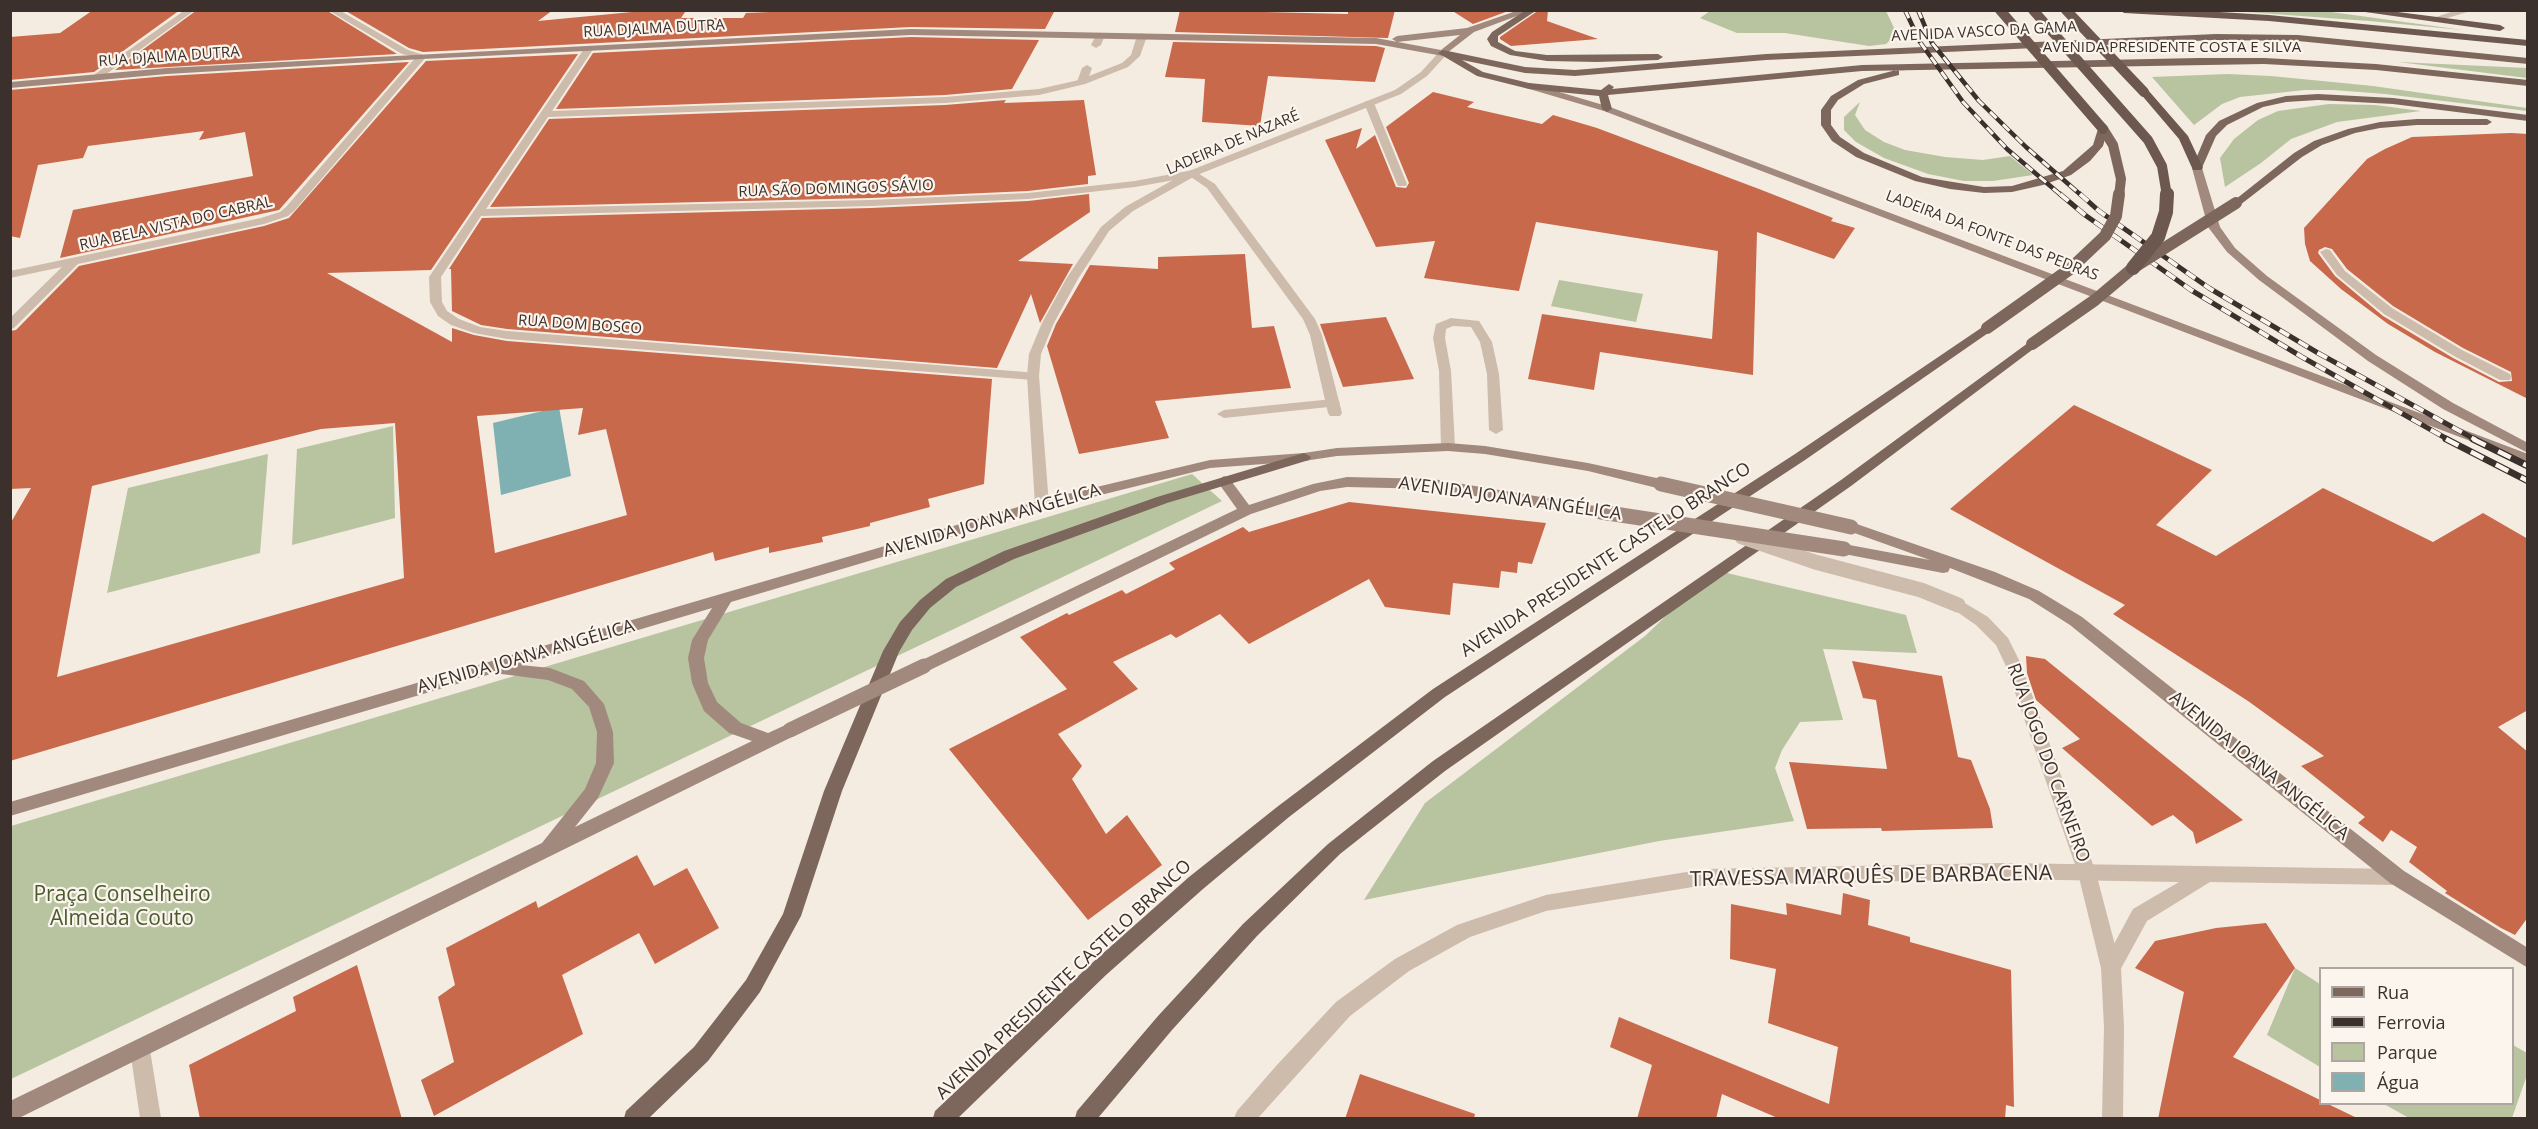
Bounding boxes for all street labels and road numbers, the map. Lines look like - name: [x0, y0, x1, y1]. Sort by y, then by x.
- street label: RUA DJALMA DUTRA: [583, 16, 725, 42]
- street label: AVENIDA VASCO DA GAMA: [1891, 18, 2077, 46]
- street label: AVENIDA PRESIDENTE COSTA E SILVA: [2043, 39, 2301, 57]
- street label: RUA DJALMA DUTRA: [98, 43, 240, 71]
- street label: LADEIRA DE NAZARÉ: [1164, 107, 1302, 179]
- street label: RUA SÃO DOMINGOS SÁVIO: [738, 177, 934, 201]
- street label: LADEIRA DA FONTE DAS PEDRAS: [1883, 187, 2101, 285]
- street label: RUA BELA VISTA DO CABRAL: [78, 193, 274, 255]
- street label: RUA DOM BOSCO: [517, 312, 643, 338]
- street label: AVENIDA PRESIDENTE CASTELO BRANCO: [1457, 458, 1755, 662]
- street label: AVENIDA JOANA ANGÉLICA: [1397, 473, 1623, 525]
- street label: AVENIDA JOANA ANGÉLICA: [881, 480, 1103, 562]
- street label: AVENIDA JOANA ANGÉLICA: [415, 616, 637, 698]
- street label: RUA JOGO DO CARNEIRO: [2002, 661, 2094, 865]
- street label: AVENIDA JOANA ANGÉLICA: [2165, 687, 2353, 845]
- street label: AVENIDA PRESIDENTE CASTELO BRANCO: [932, 856, 1196, 1104]
- street label: TRAVESSA MARQUÊS DE BARBACENA: [1690, 861, 2052, 893]

